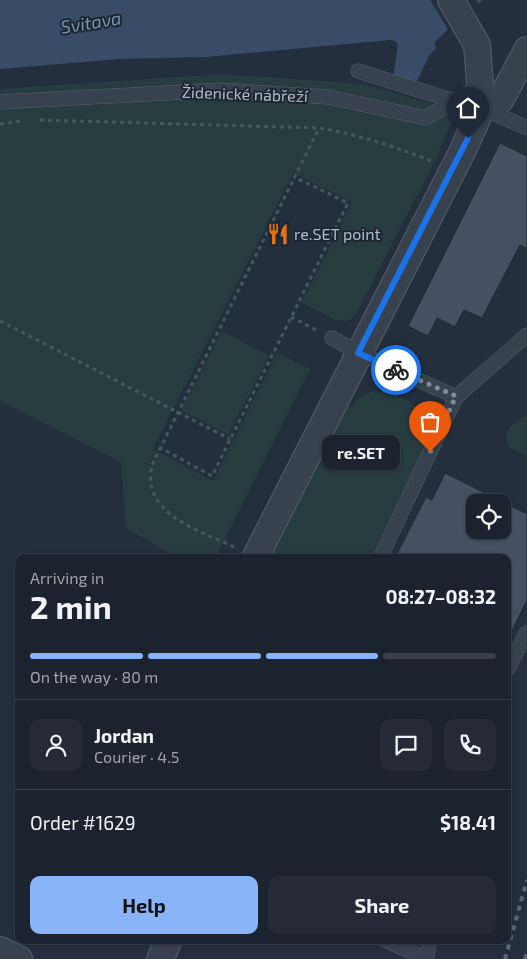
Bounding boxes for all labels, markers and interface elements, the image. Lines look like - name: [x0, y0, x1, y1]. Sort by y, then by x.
- water label: Svitava: [59, 6, 123, 38]
- street label: Židenické nábřeží: [182, 82, 309, 105]
- pin: [447, 87, 489, 138]
- icon: home: [454, 94, 482, 122]
- restaurant icon: re.SET point: [265, 221, 291, 247]
- place label: re.SET point: [294, 224, 381, 243]
- courier: [371, 345, 421, 395]
- icon: bike: [382, 356, 410, 384]
- pin: [409, 401, 451, 452]
- icon: bag: [416, 408, 444, 436]
- callout: re.SET: [322, 434, 400, 470]
- text: re.SET: [337, 443, 385, 462]
- map controls: [466, 494, 511, 539]
- button: locate: [466, 494, 511, 539]
- text: Arriving in: [30, 568, 104, 587]
- text: 08:27–08:32: [385, 585, 496, 608]
- text: 2 min: [30, 587, 112, 625]
- text: On the way · 80 m: [30, 667, 158, 686]
- button: person: [30, 719, 82, 771]
- button: chat: [380, 719, 432, 771]
- button: phone: [444, 719, 496, 771]
- text: Jordan: [94, 724, 154, 747]
- text: Courier · 4.5: [94, 747, 179, 766]
- text: Order #1629: [30, 811, 136, 834]
- text: $18.41: [440, 811, 496, 834]
- button: Help: [30, 876, 258, 934]
- button: Share: [268, 876, 496, 934]

